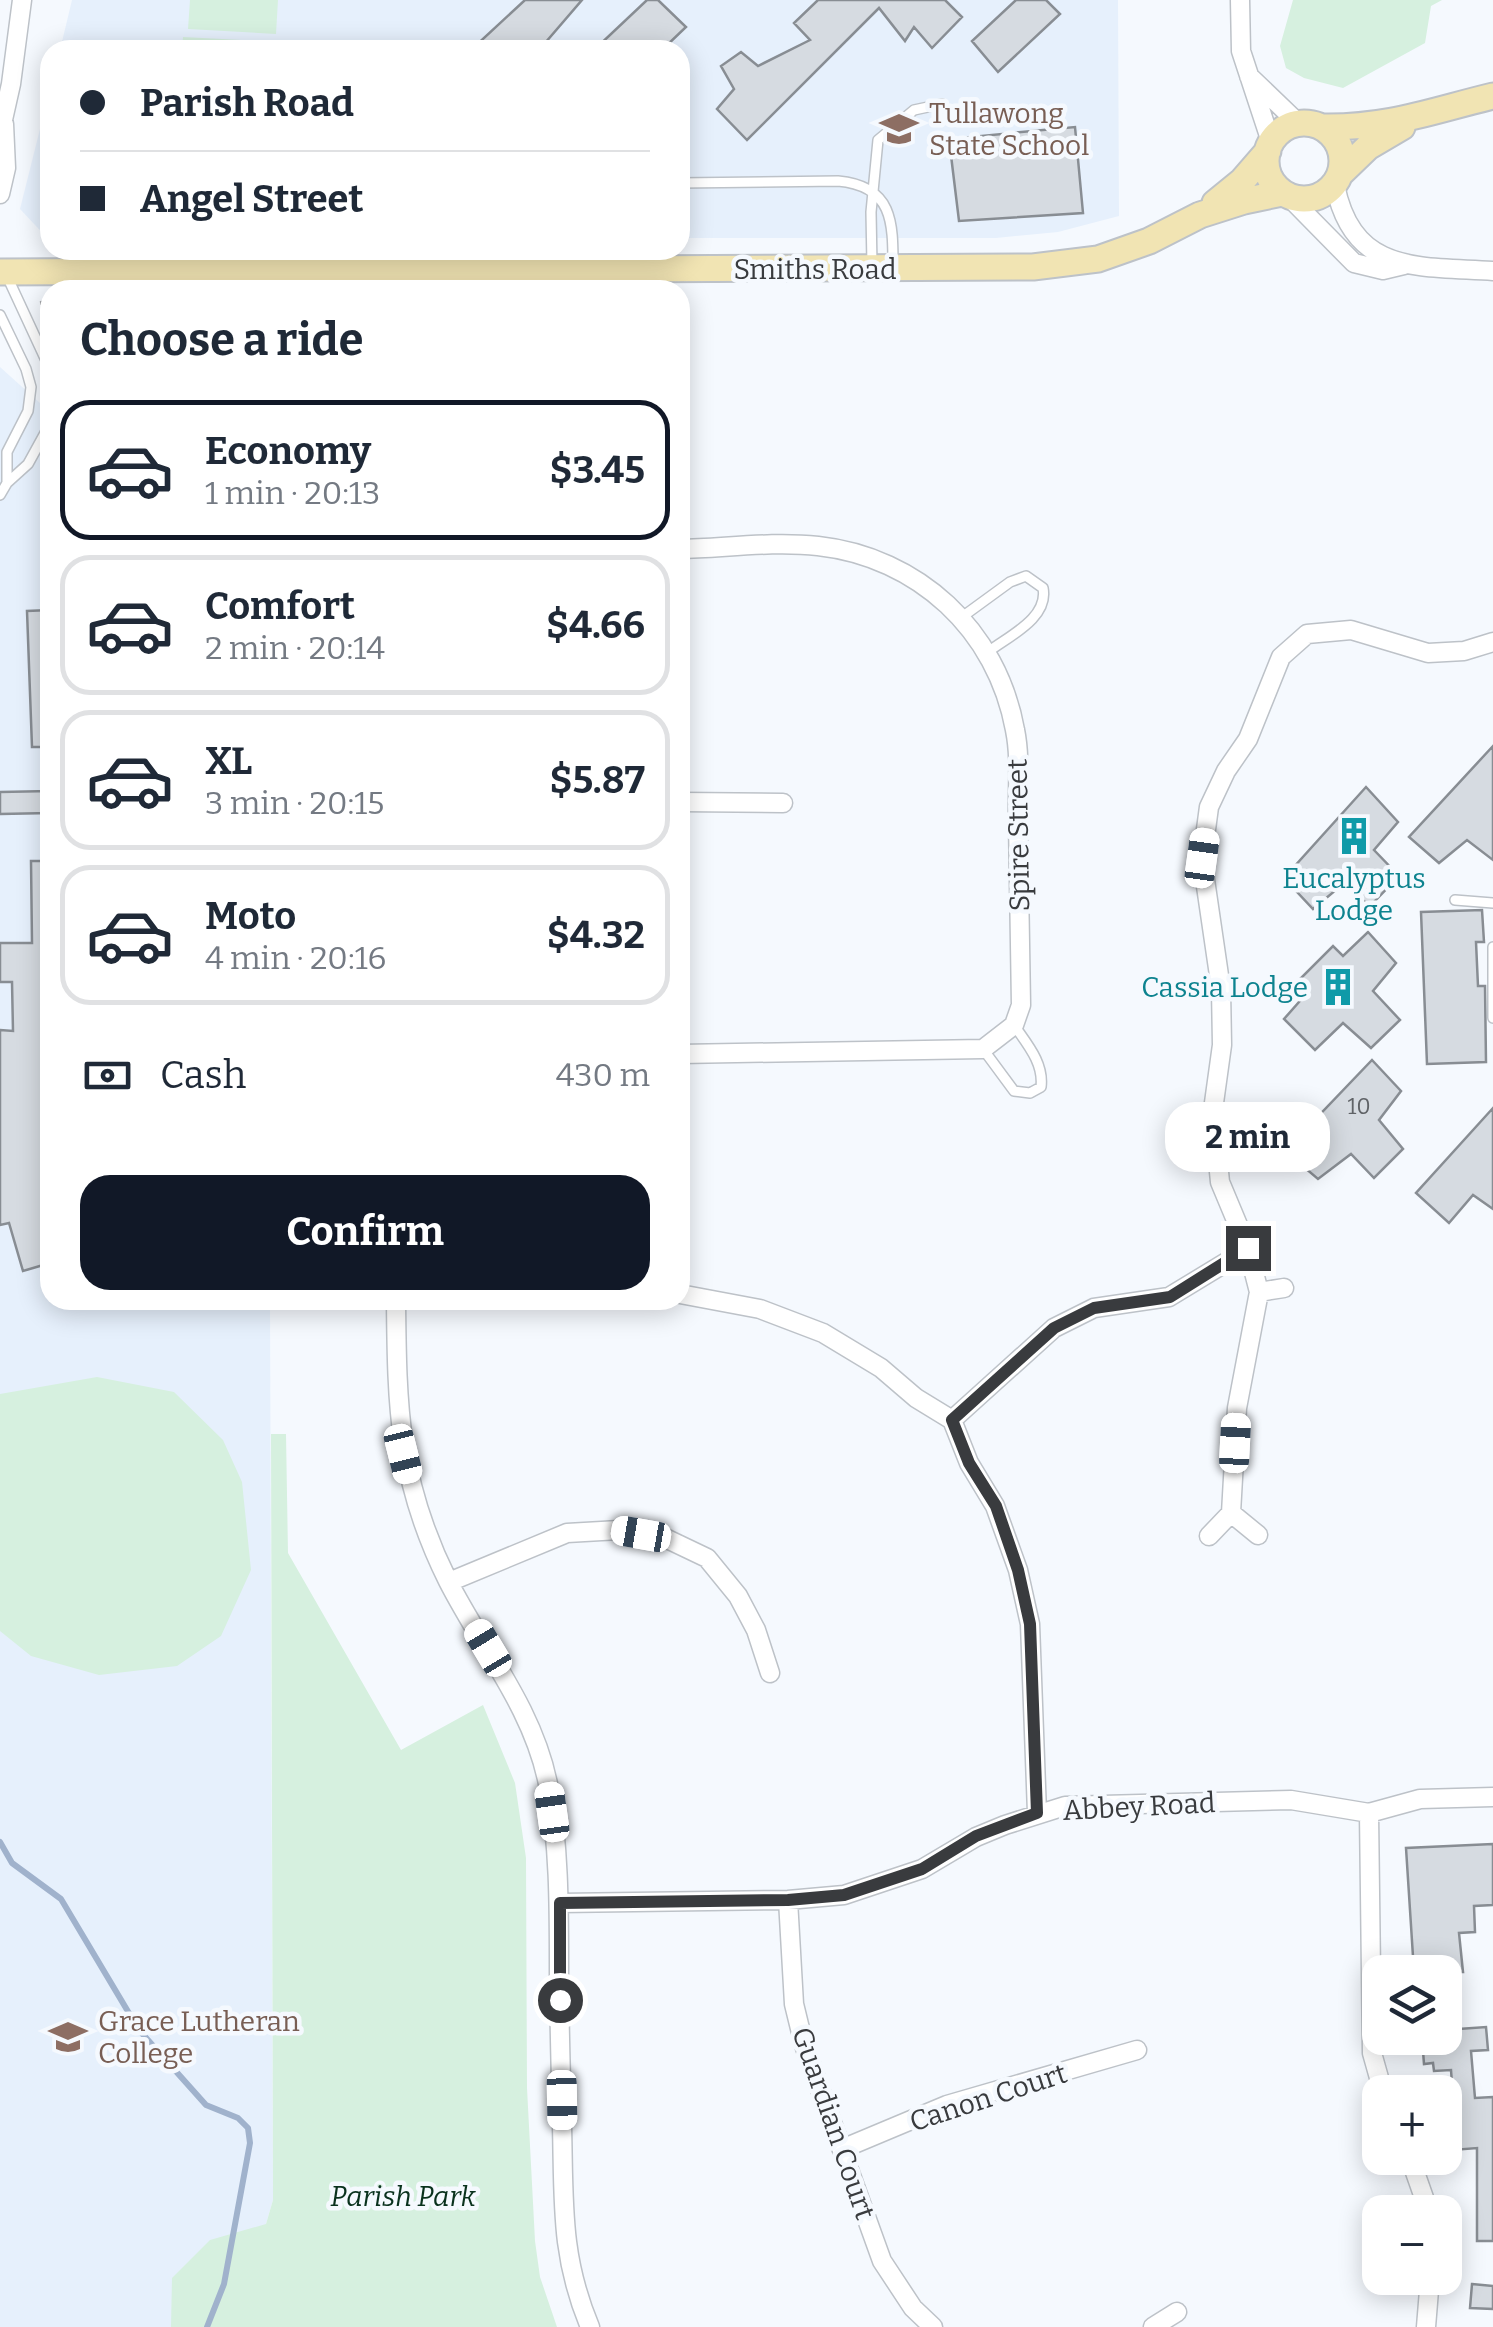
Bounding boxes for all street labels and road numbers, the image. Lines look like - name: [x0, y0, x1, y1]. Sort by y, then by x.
- street label: Smiths Road: [733, 253, 897, 286]
- street label: Spire Street: [1001, 758, 1036, 912]
- street label: Abbey Road: [1062, 1786, 1216, 1827]
- street label: Guardian Court: [785, 2023, 882, 2224]
- street label: Canon Court: [905, 2057, 1071, 2138]

